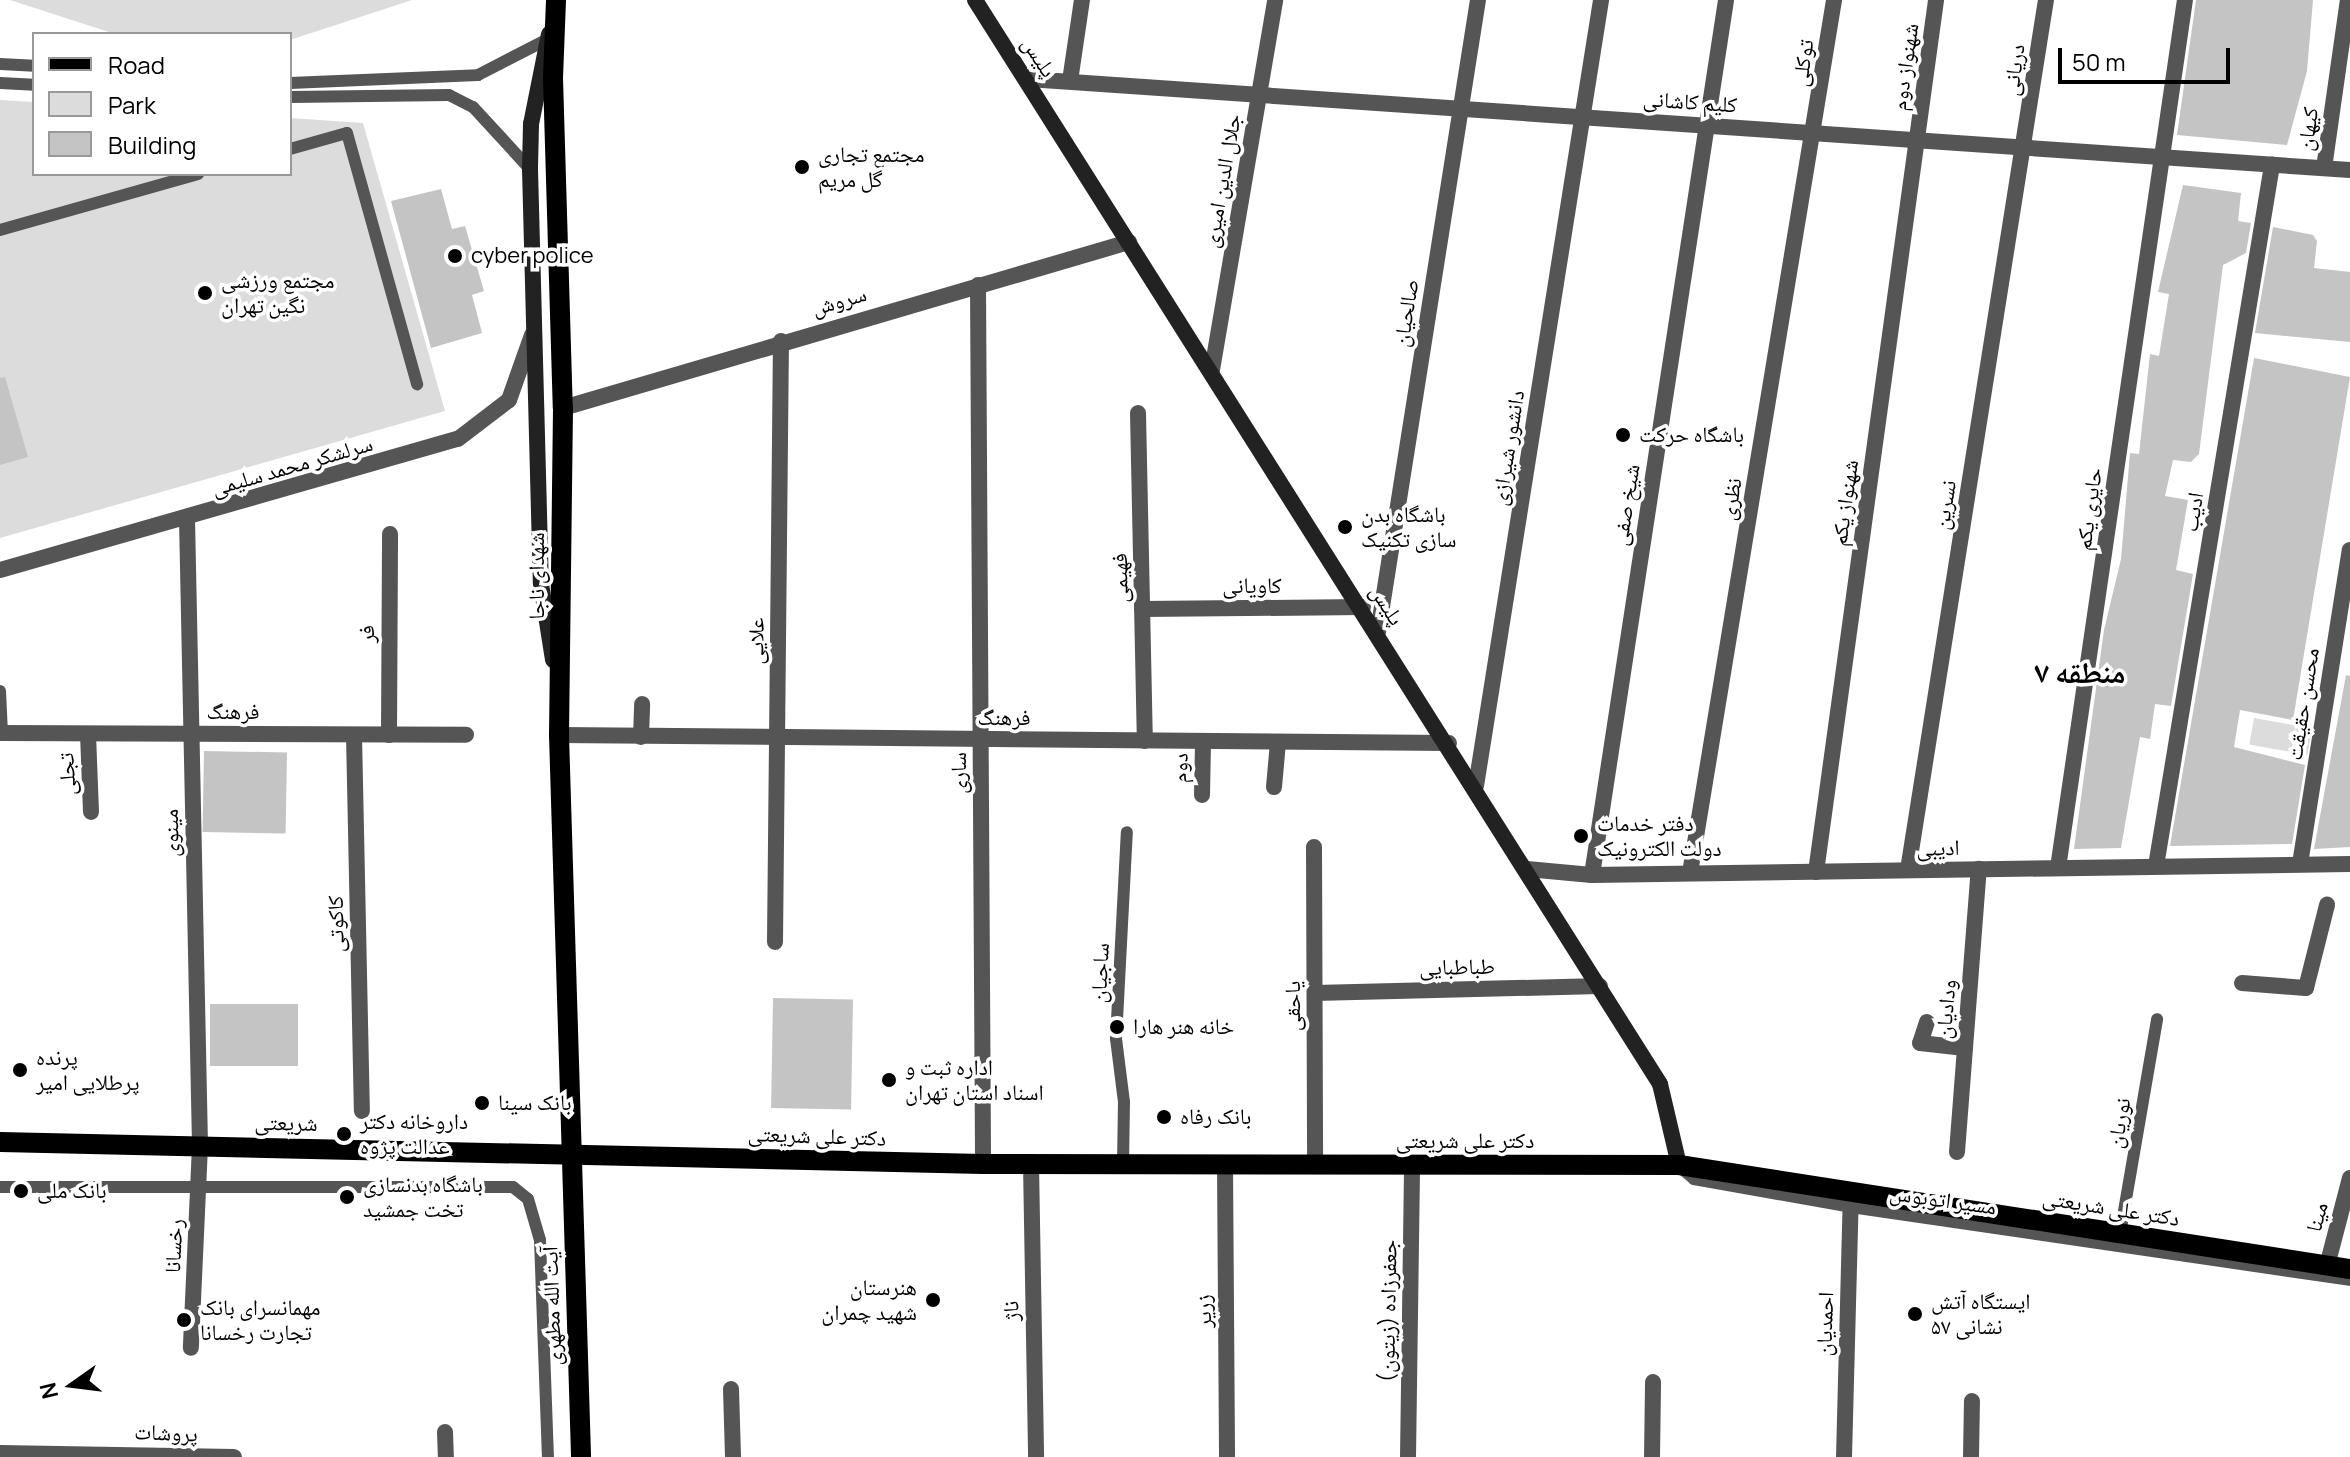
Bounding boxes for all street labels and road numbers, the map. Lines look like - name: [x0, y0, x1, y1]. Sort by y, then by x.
- street label: شهنواز دوم: [1886, 22, 1924, 112]
- street label: پلیس: [1016, 32, 1062, 82]
- street label: توکلی: [1787, 38, 1819, 88]
- street label: دریانی: [1997, 42, 2031, 98]
- street label: کلیم کاشانی: [1642, 86, 1738, 118]
- street label: کیهان: [2292, 105, 2324, 153]
- street label: جلال الدین امیری: [1197, 112, 1247, 250]
- street label: صالحیان: [1388, 277, 1424, 349]
- street label: سروش: [808, 281, 870, 321]
- street label: دانشور شیرازی: [1486, 388, 1530, 508]
- street label: سرلشکر محمد سلیمی: [208, 430, 376, 502]
- street label: شهنواز یکم: [1826, 458, 1864, 548]
- street label: شیخ صفی: [1607, 462, 1645, 548]
- street label: حایری یکم: [2070, 466, 2108, 552]
- street label: نظری: [1714, 476, 1748, 522]
- street label: نسرین: [1928, 478, 1962, 532]
- street label: ادیب: [2177, 490, 2209, 534]
- street label: شهدای ناجا: [524, 532, 550, 620]
- street label: فهیمی: [1106, 553, 1134, 603]
- street label: کاویانی: [1222, 573, 1282, 599]
- street label: پلیس: [1364, 580, 1410, 630]
- street label: علایی: [742, 617, 770, 665]
- street label: فر: [354, 625, 380, 643]
- street label: محسن حقیقت: [2281, 646, 2325, 762]
- street label: فرهنگ: [207, 699, 259, 725]
- street label: فرهنگ: [978, 705, 1030, 731]
- street label: تجلی: [53, 752, 81, 796]
- street label: ساری: [946, 752, 972, 794]
- street label: دوم: [1166, 752, 1194, 784]
- street label: مینوی: [157, 809, 185, 857]
- street label: ادیبی: [1916, 834, 1960, 862]
- street label: کاکوتی: [322, 895, 350, 953]
- street label: ساجیان: [1085, 942, 1115, 1004]
- street label: طباطبایی: [1419, 953, 1495, 981]
- street label: ودادیان: [1930, 978, 1962, 1040]
- street label: یاحقی: [1280, 981, 1306, 1031]
- street label: نوریان: [2102, 1096, 2136, 1150]
- street label: شریعتی: [254, 1109, 318, 1137]
- street label: دکتر علی شریعتی: [747, 1120, 887, 1152]
- street label: دکتر علی شریعتی: [1396, 1128, 1534, 1154]
- street label: مسیر اتوبوس: [1888, 1179, 1998, 1221]
- street label: دکتر علی شریعتی: [2041, 1184, 2181, 1232]
- street label: مینا: [2300, 1199, 2334, 1235]
- street label: رخسانا: [159, 1218, 189, 1274]
- street label: جعفرزاده (زیتون): [1374, 1239, 1402, 1383]
- street label: آیت الله مطهری: [537, 1246, 567, 1366]
- street label: احمدیان: [1811, 1291, 1839, 1357]
- street label: زریر: [1191, 1294, 1217, 1328]
- street label: ناژ: [998, 1301, 1024, 1321]
- street label: پروشات: [134, 1419, 198, 1447]

